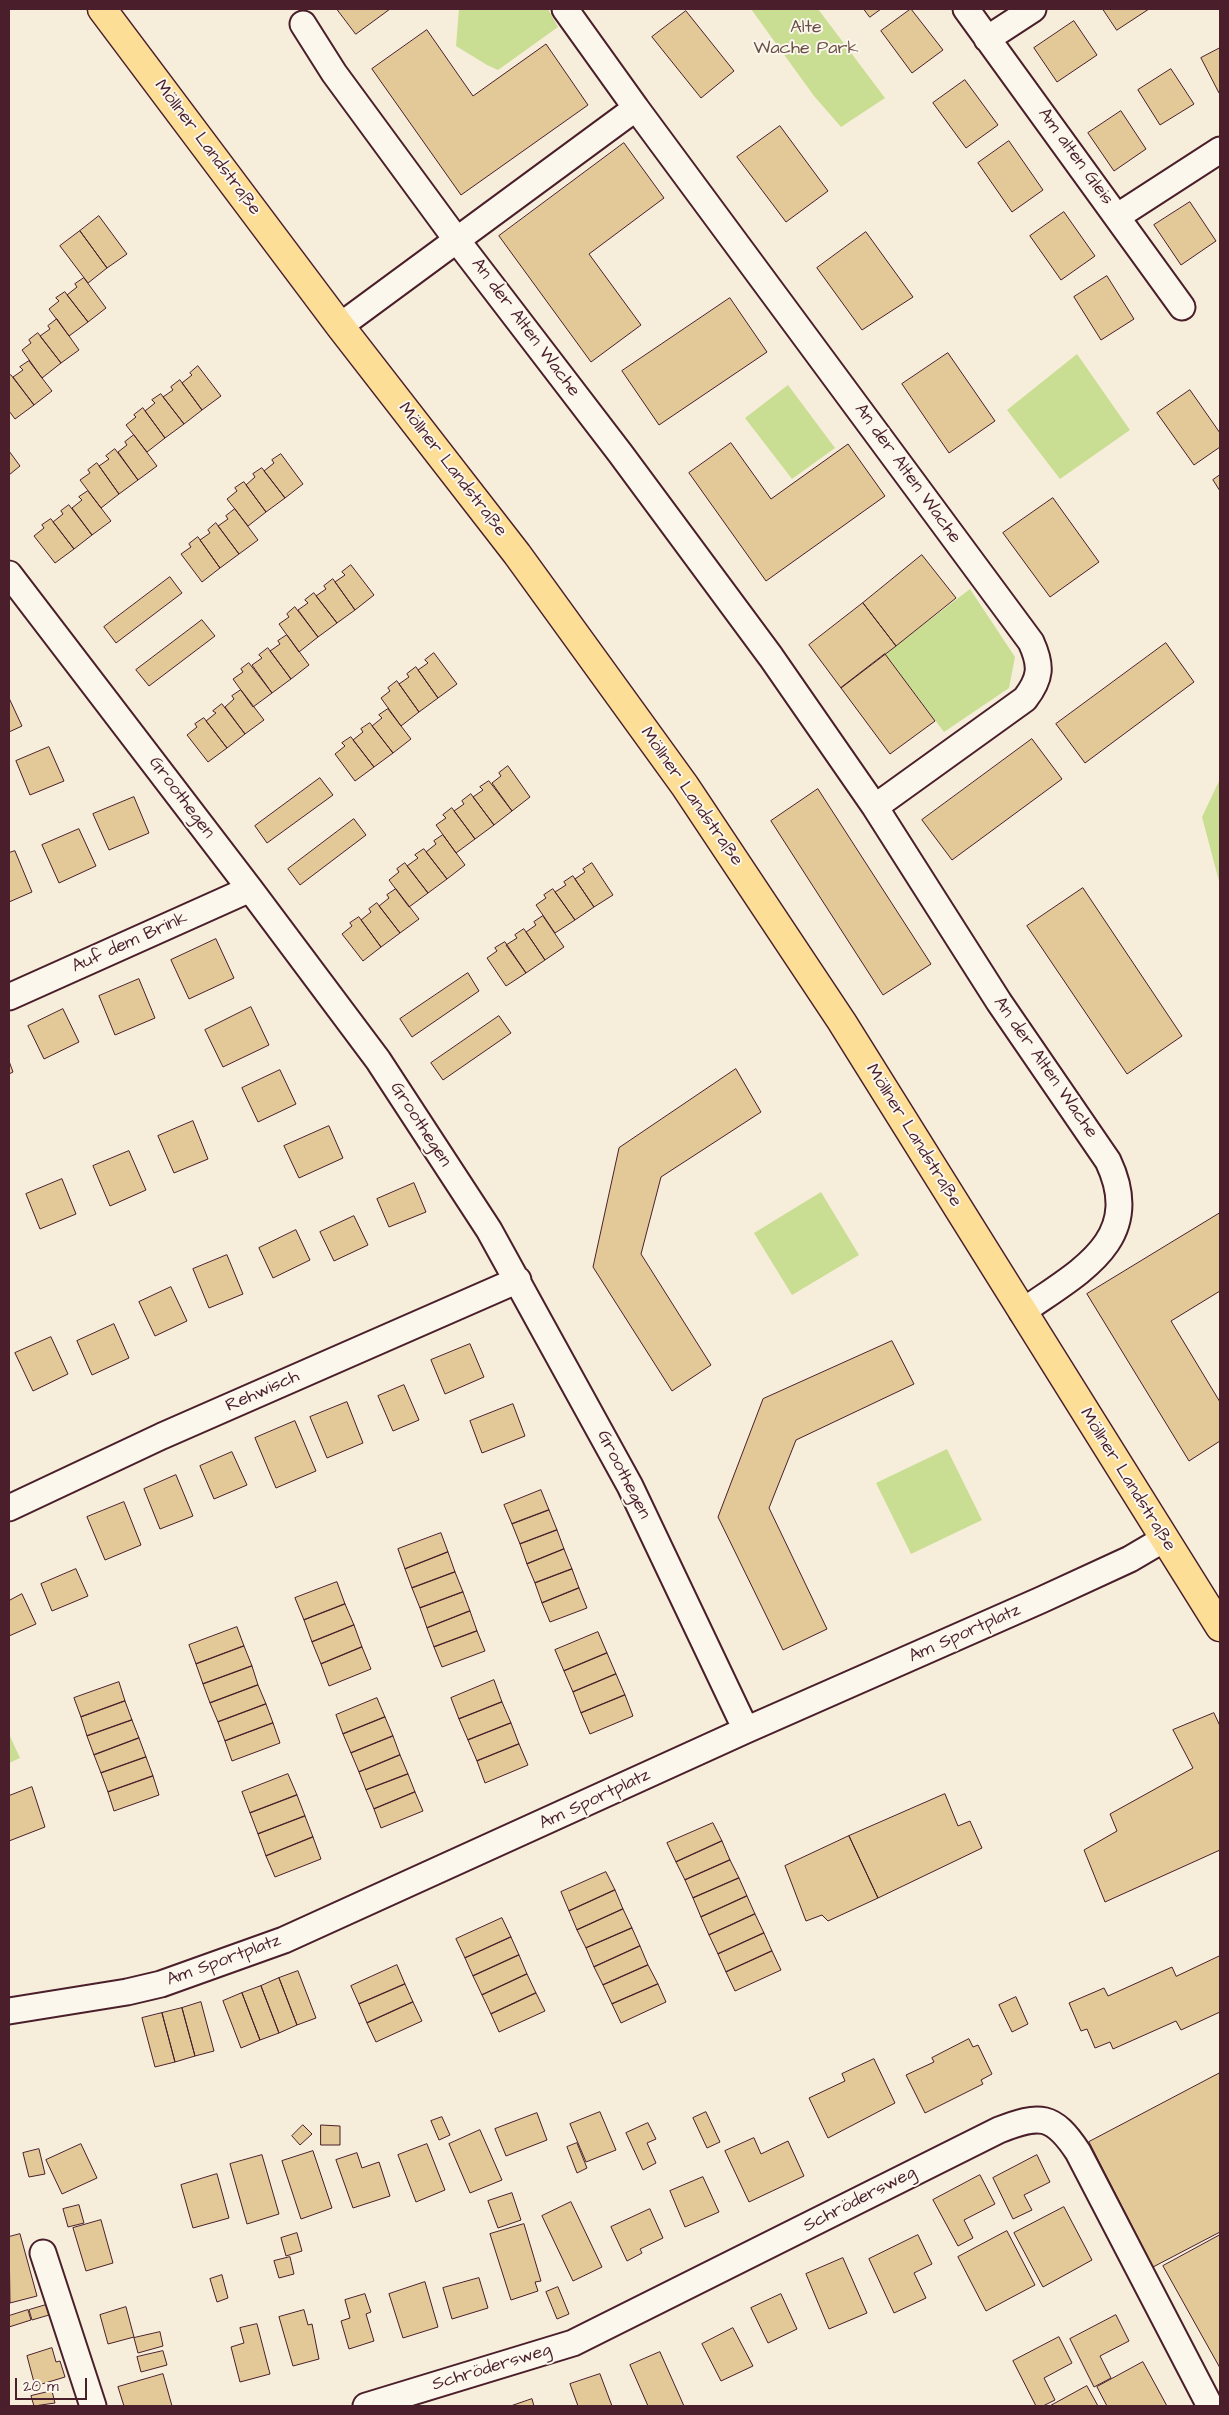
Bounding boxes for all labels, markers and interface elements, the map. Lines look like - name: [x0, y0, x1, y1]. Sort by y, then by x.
- park label: Alte Wache Park: [754, 17, 858, 59]
- street label: Möllner Landstraße: [149, 76, 265, 220]
- street label: Am alten Gleis: [1033, 104, 1117, 210]
- street label: An der Alten Wache: [466, 255, 584, 401]
- street label: Möllner Landstraße: [393, 399, 511, 541]
- street label: An der Alten Wache: [849, 400, 965, 548]
- street label: Möllner Landstraße: [635, 723, 747, 871]
- street label: Groothegen: [143, 753, 219, 843]
- street label: Auf dem Brink: [69, 908, 191, 978]
- street label: An der Alten Wache: [988, 993, 1102, 1143]
- street label: Möllner Landstraße: [860, 1061, 966, 1211]
- street label: Groothegen: [385, 1079, 455, 1171]
- street label: Rehwisch: [223, 1366, 303, 1418]
- street label: Möllner Landstraße: [1074, 1405, 1180, 1555]
- street label: Groothegen: [591, 1427, 655, 1523]
- street label: Am Sportplatz: [906, 1600, 1024, 1668]
- street label: Am Sportplatz: [536, 1765, 654, 1835]
- street label: Am Sportplatz: [164, 1930, 284, 1992]
- street label: Schrödersweg: [800, 2162, 920, 2238]
- street label: Schrödersweg: [430, 2340, 554, 2396]
- scale bar: [18, 2368, 90, 2400]
- text: 20 m: [23, 2376, 59, 2397]

